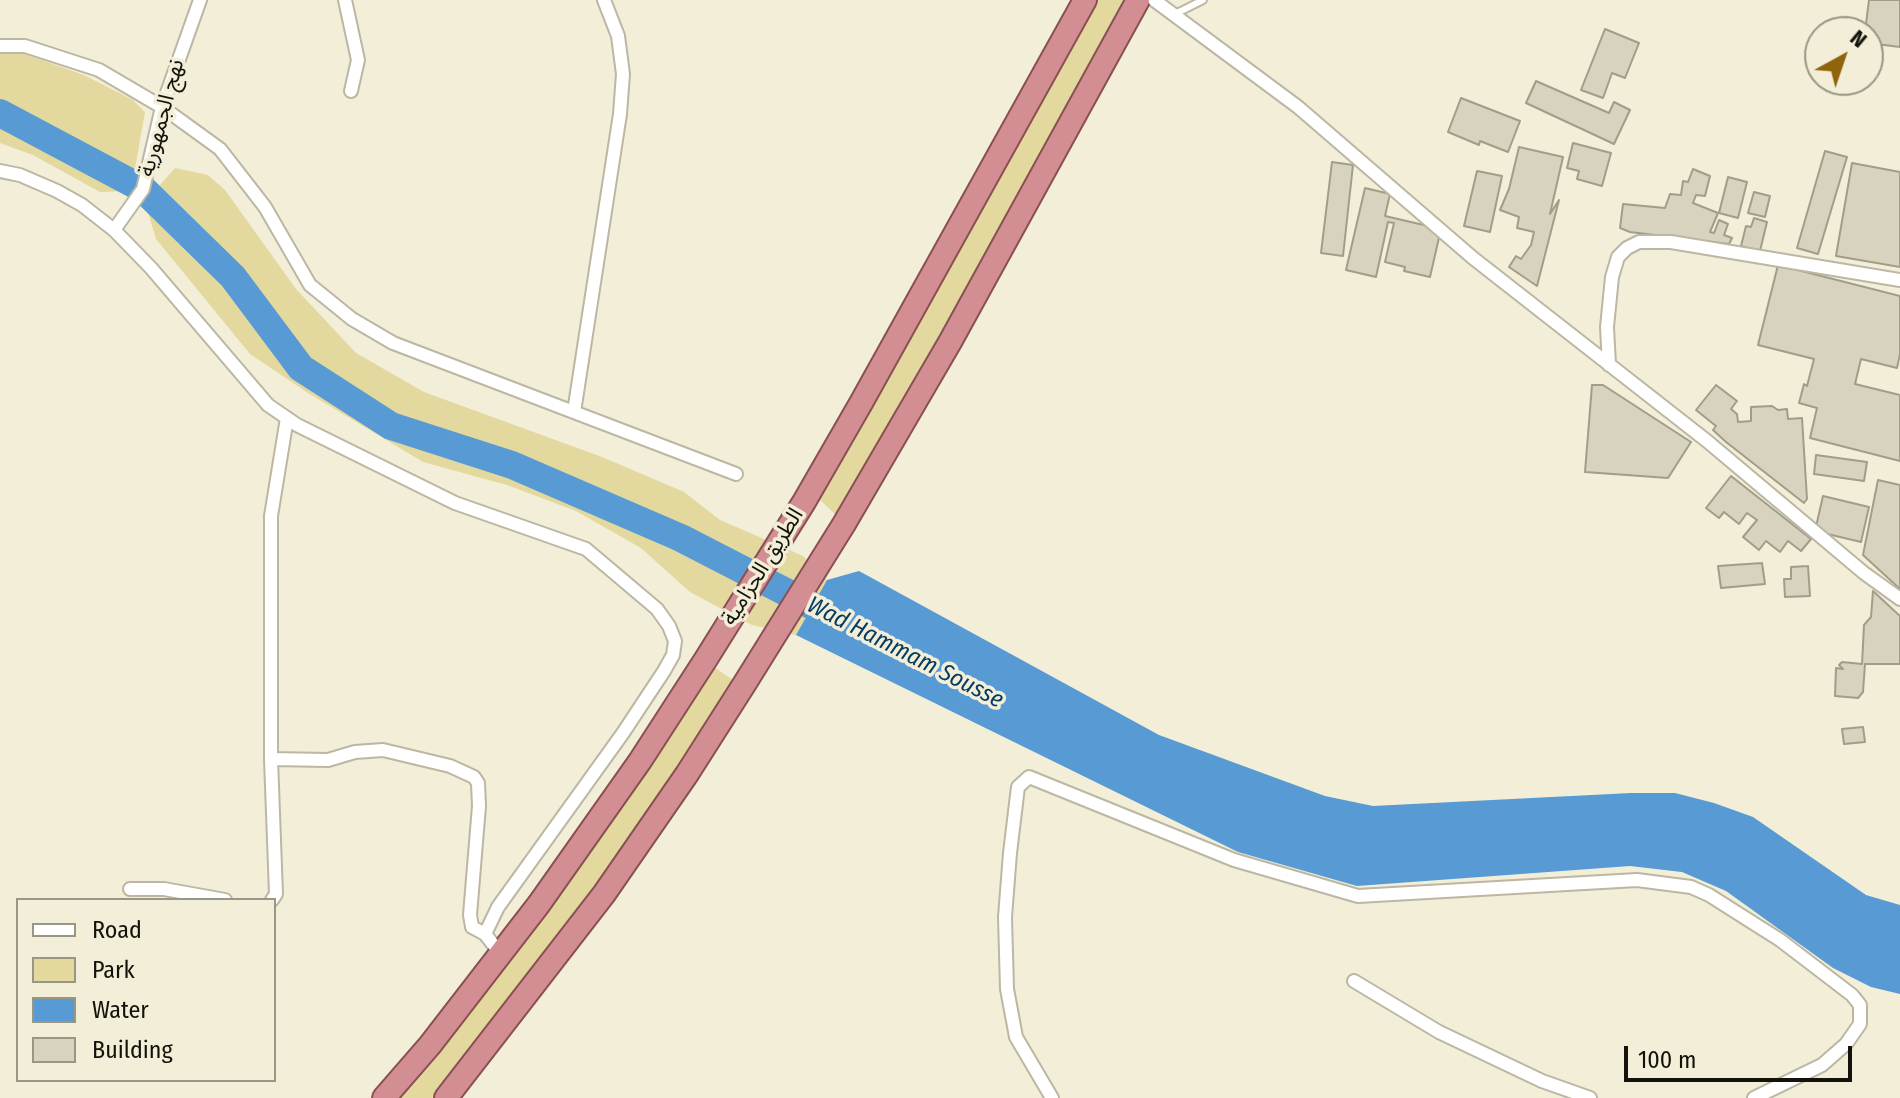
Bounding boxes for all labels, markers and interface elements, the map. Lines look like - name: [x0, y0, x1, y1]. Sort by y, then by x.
- north arrow: [1804, 16, 1884, 96]
- text: N: [1845, 24, 1872, 53]
- street label: نهج الجمهورية: [134, 56, 190, 180]
- street label: الطريق الحزامية: [717, 504, 809, 630]
- water label: Wad Hammam Sousse: [802, 591, 1008, 715]
- legend: [16, 898, 276, 1082]
- text: Road: [92, 916, 142, 944]
- text: Park: [92, 956, 135, 984]
- text: Water: [92, 996, 149, 1024]
- scale bar: [1628, 1030, 1856, 1080]
- text: Building: [92, 1036, 173, 1064]
- text: 100 m: [1638, 1046, 1696, 1074]

